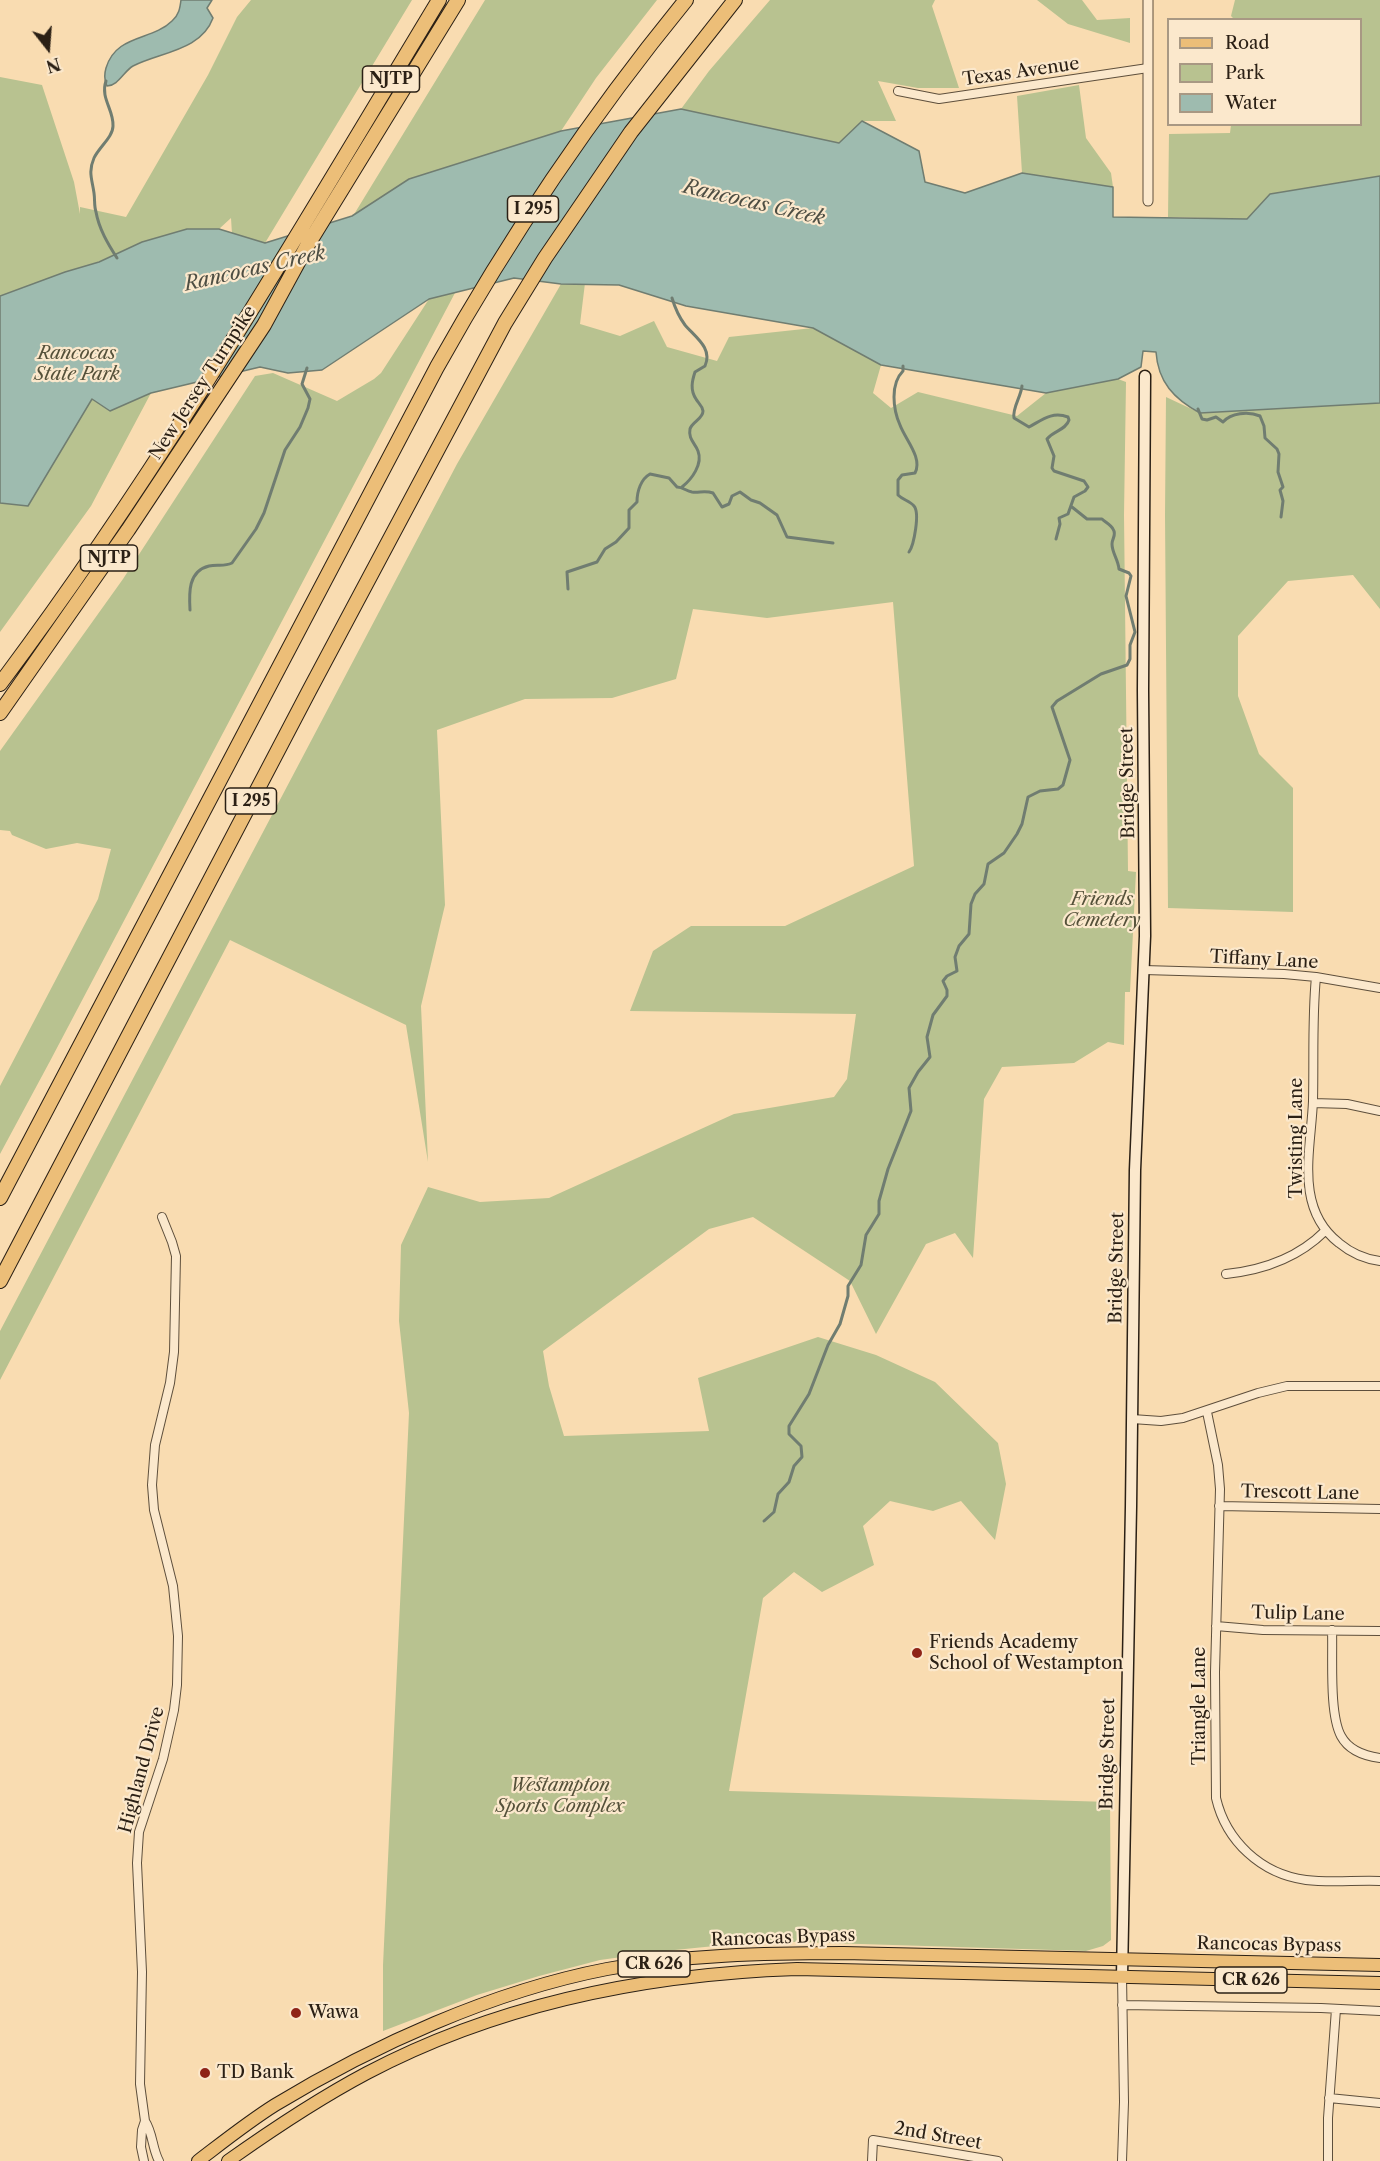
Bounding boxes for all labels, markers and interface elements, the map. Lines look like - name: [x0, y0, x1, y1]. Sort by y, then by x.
- north arrow: [18, 18, 78, 78]
- legend: [1167, 18, 1362, 126]
- text: Road: [1225, 32, 1270, 54]
- street label: Texas Avenue: [961, 53, 1081, 91]
- text: N: [44, 54, 63, 77]
- text: Park: [1225, 62, 1264, 84]
- road number: NJTP: [362, 66, 420, 92]
- text: Water: [1225, 92, 1277, 114]
- water label: Rancocas Creek: [681, 175, 827, 231]
- road number: I 295: [508, 196, 558, 222]
- water label: Rancocas Creek: [182, 241, 328, 297]
- street label: New Jersey Turnpike: [145, 302, 261, 464]
- park label: Rancocas State Park: [34, 343, 120, 386]
- road number: NJTP: [80, 545, 138, 571]
- street label: Bridge Street: [1116, 727, 1140, 839]
- road number: I 295: [226, 788, 276, 814]
- park label: Friends Cemetery: [1064, 889, 1140, 932]
- street label: Tiffany Lane: [1209, 946, 1319, 974]
- street label: Twisting Lane: [1286, 1078, 1308, 1198]
- street label: Bridge Street: [1105, 1212, 1129, 1324]
- street label: Trescott Lane: [1241, 1481, 1359, 1505]
- street label: Tulip Lane: [1251, 1602, 1345, 1626]
- place label: Friends Academy School of Westampton: [929, 1632, 1123, 1674]
- marker: Friends Academy School of Westampton: [910, 1646, 924, 1660]
- street label: Triangle Lane: [1189, 1647, 1211, 1765]
- street label: Bridge Street: [1096, 1698, 1120, 1810]
- street label: Highland Drive: [115, 1704, 169, 1836]
- park label: Westampton Sports Complex: [496, 1775, 624, 1818]
- street label: Rancocas Bypass: [710, 1925, 856, 1951]
- street label: Rancocas Bypass: [1196, 1933, 1342, 1957]
- road number: CR 626: [618, 1951, 690, 1977]
- road number: CR 626: [1215, 1967, 1287, 1993]
- place label: Wawa: [308, 2002, 359, 2024]
- marker: Wawa: [289, 2006, 303, 2020]
- place label: TD Bank: [217, 2062, 294, 2084]
- marker: TD Bank: [198, 2066, 212, 2080]
- street label: 2nd Street: [893, 2118, 983, 2154]

